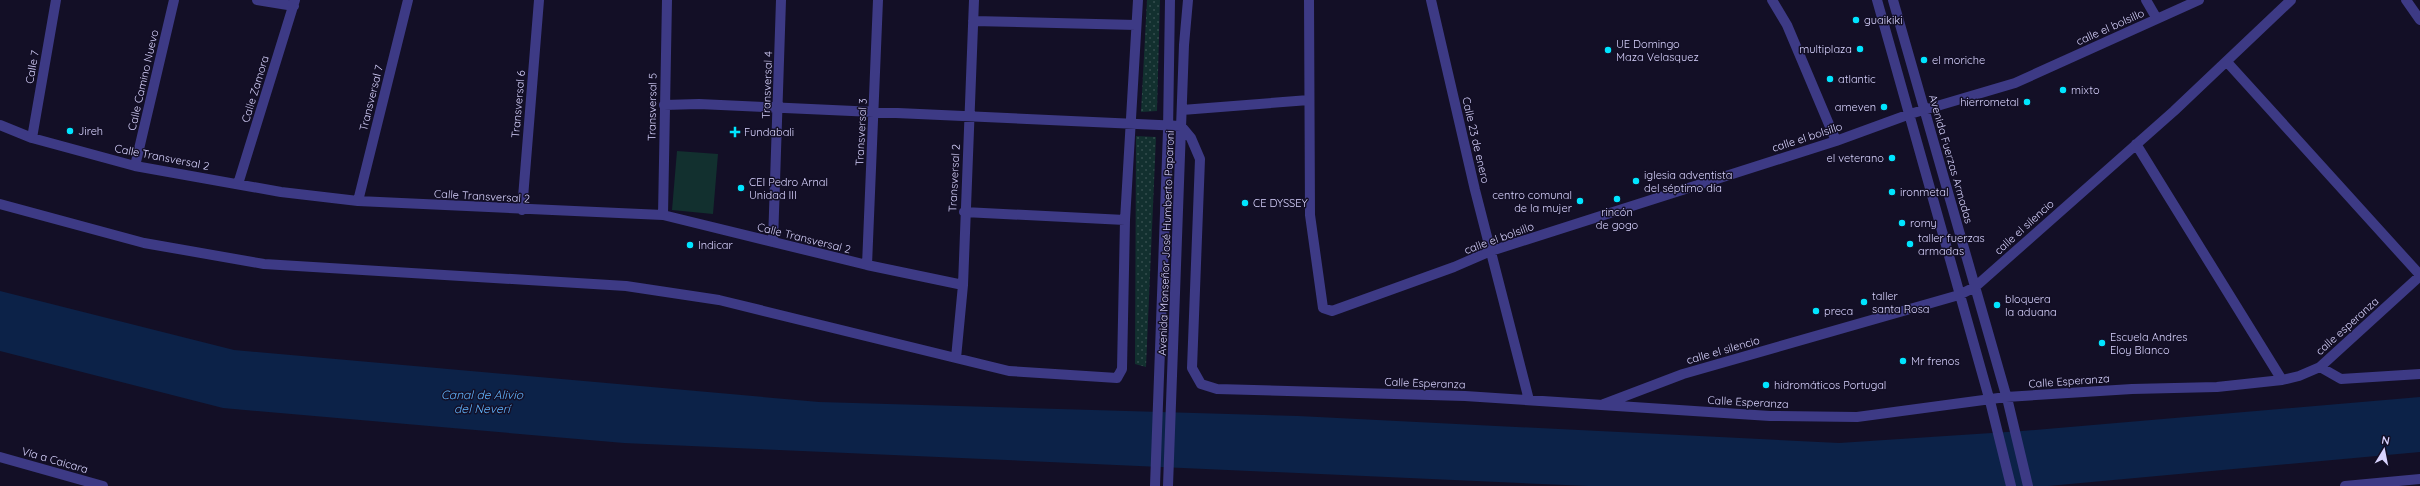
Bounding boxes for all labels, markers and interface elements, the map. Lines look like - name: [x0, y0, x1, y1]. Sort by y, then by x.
- street label: calle el bolsillo: [2074, 6, 2147, 48]
- place label: guaikiki: [1864, 13, 1903, 27]
- marker: guaikiki: [1851, 15, 1861, 25]
- street label: Calle Camino Nuevo: [125, 28, 161, 132]
- place label: UE Domingo Maza Velasquez: [1616, 37, 1699, 64]
- place label: multiplaza: [1799, 42, 1852, 56]
- marker: multiplaza: [1855, 44, 1865, 54]
- marker: UE Domingo Maza Velasquez: [1603, 45, 1613, 55]
- street label: Calle 7: [22, 49, 42, 85]
- street label: Transversal 4: [759, 51, 775, 119]
- place label: el moriche: [1932, 53, 1985, 67]
- street label: Calle Zamora: [238, 54, 272, 124]
- marker: el moriche: [1919, 55, 1929, 65]
- street label: Transversal 7: [356, 63, 386, 132]
- street label: Transversal 6: [508, 70, 528, 138]
- place label: atlantic: [1838, 72, 1876, 86]
- street label: Transversal 5: [644, 73, 660, 141]
- marker: atlantic: [1825, 74, 1835, 84]
- place label: mixto: [2071, 83, 2100, 97]
- marker: mixto: [2058, 85, 2068, 95]
- street label: Avenida Fuerzas Armadas: [1926, 93, 1976, 225]
- street label: Calle 23 de enero: [1459, 95, 1493, 185]
- place label: hierrometal: [1960, 95, 2019, 109]
- marker: hierrometal: [2022, 97, 2032, 107]
- street label: Transversal 3: [852, 98, 870, 166]
- place label: ameven: [1835, 100, 1876, 114]
- marker: ameven: [1879, 102, 1889, 112]
- street label: calle el bolsillo: [1770, 119, 1844, 155]
- place label: Jireh: [78, 124, 103, 138]
- place label: Fundabali: [744, 125, 794, 139]
- marker: Jireh: [65, 126, 75, 136]
- marker: Fundabali: [729, 126, 741, 138]
- street label: Avenida Monseñor José Humberto Paparoni: [1155, 130, 1177, 356]
- street label: Calle Transversal 2: [114, 141, 210, 173]
- street label: Transversal 2: [945, 144, 963, 212]
- place label: el veterano: [1827, 151, 1884, 165]
- marker: el veterano: [1887, 153, 1897, 163]
- place label: iglesia adventista del séptimo día: [1644, 168, 1732, 195]
- place label: CEI Pedro Arnal Unidad III: [749, 175, 828, 202]
- marker: iglesia adventista del séptimo día: [1631, 176, 1641, 186]
- marker: CEI Pedro Arnal Unidad III: [736, 183, 746, 193]
- place label: ironmetal: [1900, 185, 1949, 199]
- street label: Calle Transversal 2: [434, 186, 530, 206]
- marker: ironmetal: [1887, 187, 1897, 197]
- place label: centro comunal de la mujer: [1492, 188, 1573, 215]
- marker: rincón de gogo: [1612, 194, 1622, 204]
- place label: CE DYSSEY: [1253, 196, 1308, 210]
- marker: centro comunal de la mujer: [1575, 196, 1585, 206]
- street label: calle el silencio: [1991, 196, 2057, 257]
- marker: CE DYSSEY: [1240, 198, 1250, 208]
- place label: rincón de gogo: [1596, 205, 1639, 232]
- place label: romy: [1910, 216, 1937, 230]
- marker: romy: [1897, 218, 1907, 228]
- street label: calle el bolsillo: [1462, 219, 1536, 257]
- street label: Calle Transversal 2: [756, 220, 852, 256]
- place label: taller fuerzas armadas: [1918, 231, 1985, 258]
- place label: Indicar: [698, 238, 733, 252]
- marker: taller fuerzas armadas: [1905, 239, 1915, 249]
- marker: Indicar: [685, 240, 695, 250]
- place label: taller santa Rosa: [1872, 289, 1930, 316]
- place label: bloquera la aduana: [2005, 292, 2057, 319]
- street label: calle esperanza: [2313, 294, 2381, 358]
- marker: taller santa Rosa: [1859, 297, 1869, 307]
- marker: bloquera la aduana: [1992, 300, 2002, 310]
- place label: preca: [1824, 304, 1853, 318]
- marker: preca: [1811, 306, 1821, 316]
- place label: Escuela Andres Eloy Blanco: [2110, 330, 2187, 357]
- street label: calle el silencio: [1685, 333, 1762, 367]
- marker: Escuela Andres Eloy Blanco: [2097, 338, 2107, 348]
- place label: Mr frenos: [1911, 354, 1960, 368]
- marker: Mr frenos: [1898, 356, 1908, 366]
- street label: Calle Esperanza: [2028, 371, 2110, 391]
- street label: Calle Esperanza: [1384, 375, 1466, 391]
- place label: hidromáticos Portugal: [1774, 378, 1886, 392]
- marker: hidromáticos Portugal: [1761, 380, 1771, 390]
- water label: Canal de Alivio del Neverí: [441, 387, 524, 416]
- street label: Calle Esperanza: [1707, 393, 1789, 411]
- north arrow: [2364, 430, 2404, 470]
- text: N: [2381, 433, 2391, 448]
- street label: Vía a Caicara: [20, 444, 90, 476]

